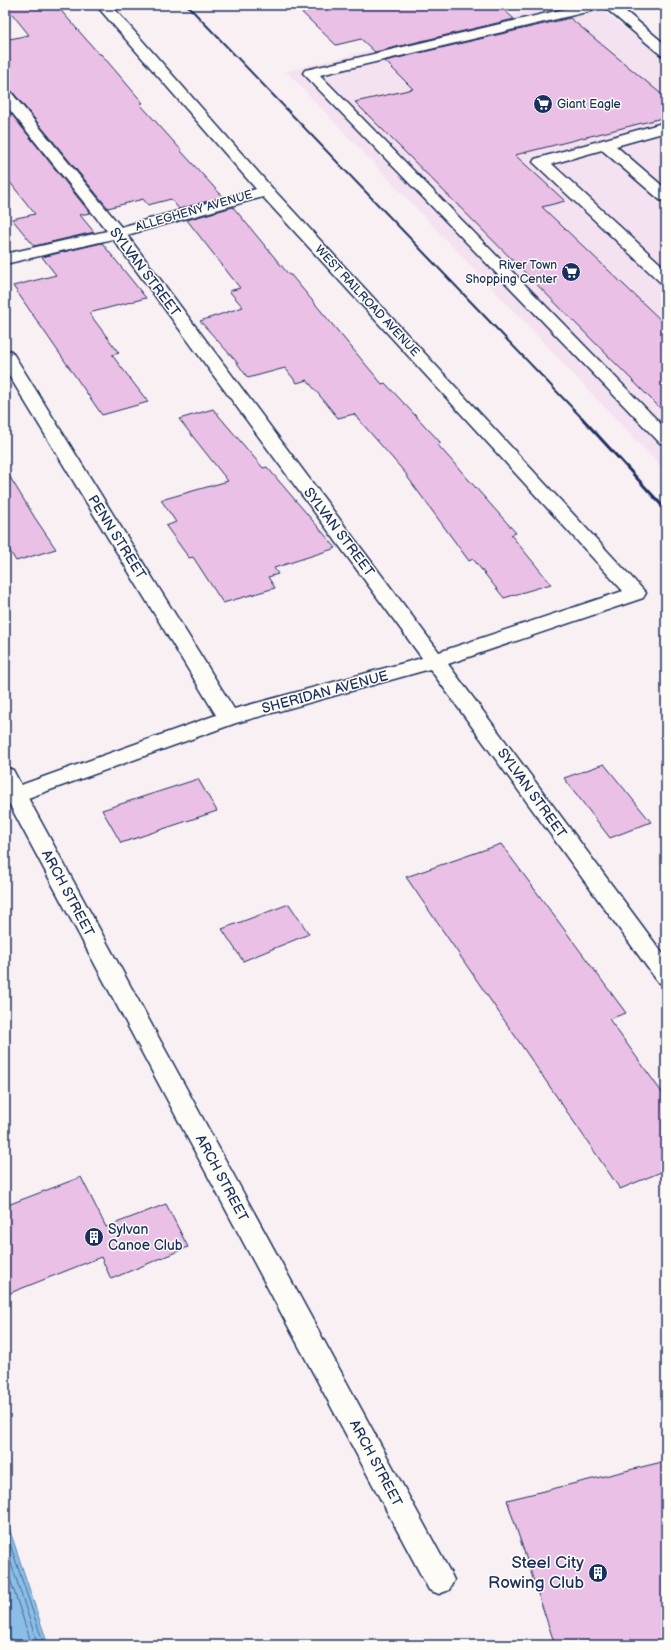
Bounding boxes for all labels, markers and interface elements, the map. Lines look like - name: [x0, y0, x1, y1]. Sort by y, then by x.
- supermarket icon: Giant Eagle: [532, 93, 554, 115]
- place label: Giant Eagle: [557, 97, 621, 112]
- street label: ALLEGHENY AVENUE: [134, 187, 254, 235]
- street label: SYLVAN STREET: [106, 224, 184, 320]
- street label: WEST RAILROAD AVENUE: [311, 242, 423, 360]
- place label: River Town Shopping Center: [465, 258, 558, 287]
- supermarket icon: River Town Shopping Center: [560, 261, 582, 283]
- street label: SYLVAN STREET: [300, 484, 378, 580]
- street label: PENN STREET: [84, 492, 150, 583]
- street label: SHERIDAN AVENUE: [260, 667, 390, 717]
- street label: SYLVAN STREET: [494, 745, 571, 842]
- street label: ARCH STREET: [38, 847, 98, 940]
- street label: ARCH STREET: [192, 1132, 252, 1225]
- place label: Sylvan Canoe Club: [108, 1221, 183, 1254]
- building icon: Sylvan Canoe Club: [83, 1226, 105, 1248]
- street label: ARCH STREET: [346, 1417, 406, 1510]
- place label: Steel City Rowing Club: [488, 1553, 584, 1593]
- building icon: Steel City Rowing Club: [587, 1562, 609, 1584]

